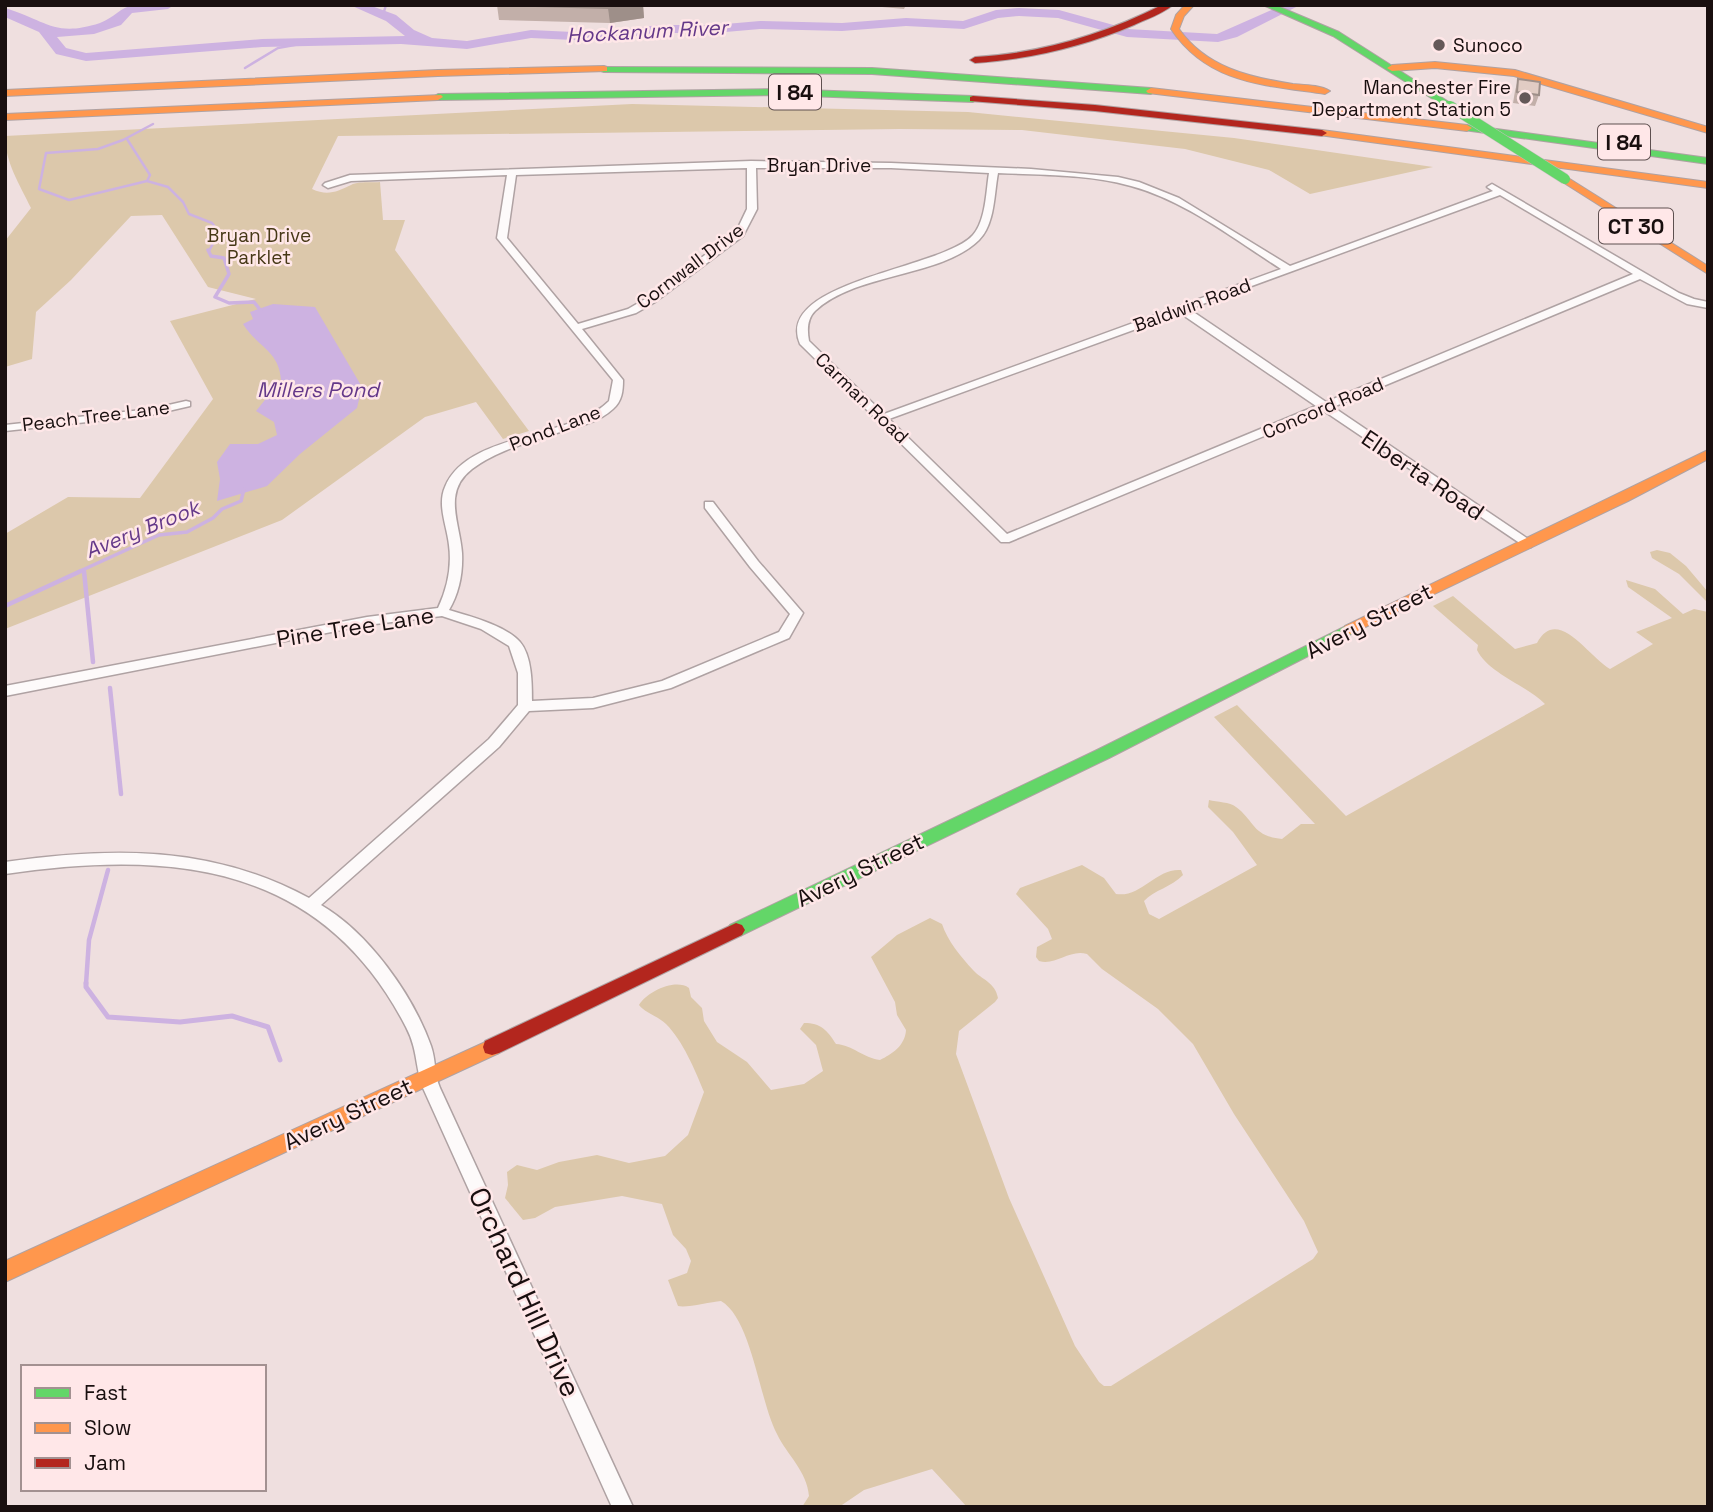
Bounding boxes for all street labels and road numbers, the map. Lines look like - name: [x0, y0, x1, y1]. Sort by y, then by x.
- road number: I 84: [769, 74, 821, 110]
- road number: I 84: [1598, 124, 1650, 160]
- street label: Bryan Drive: [767, 153, 871, 178]
- road number: CT 30: [1599, 208, 1673, 244]
- street label: Cornwall Drive: [631, 217, 749, 315]
- street label: Baldwin Road: [1130, 272, 1254, 338]
- street label: Carman Road: [810, 347, 914, 449]
- street label: Concord Road: [1259, 371, 1387, 445]
- street label: Peach Tree Lane: [21, 395, 171, 437]
- street label: Pond Lane: [506, 399, 604, 457]
- street label: Elberta Road: [1356, 423, 1490, 527]
- street label: Avery Street: [1300, 576, 1438, 666]
- street label: Pine Tree Lane: [274, 600, 436, 654]
- street label: Avery Street: [791, 826, 929, 914]
- street label: Avery Street: [279, 1071, 417, 1157]
- street label: Orchard Hill Drive: [461, 1181, 589, 1403]

